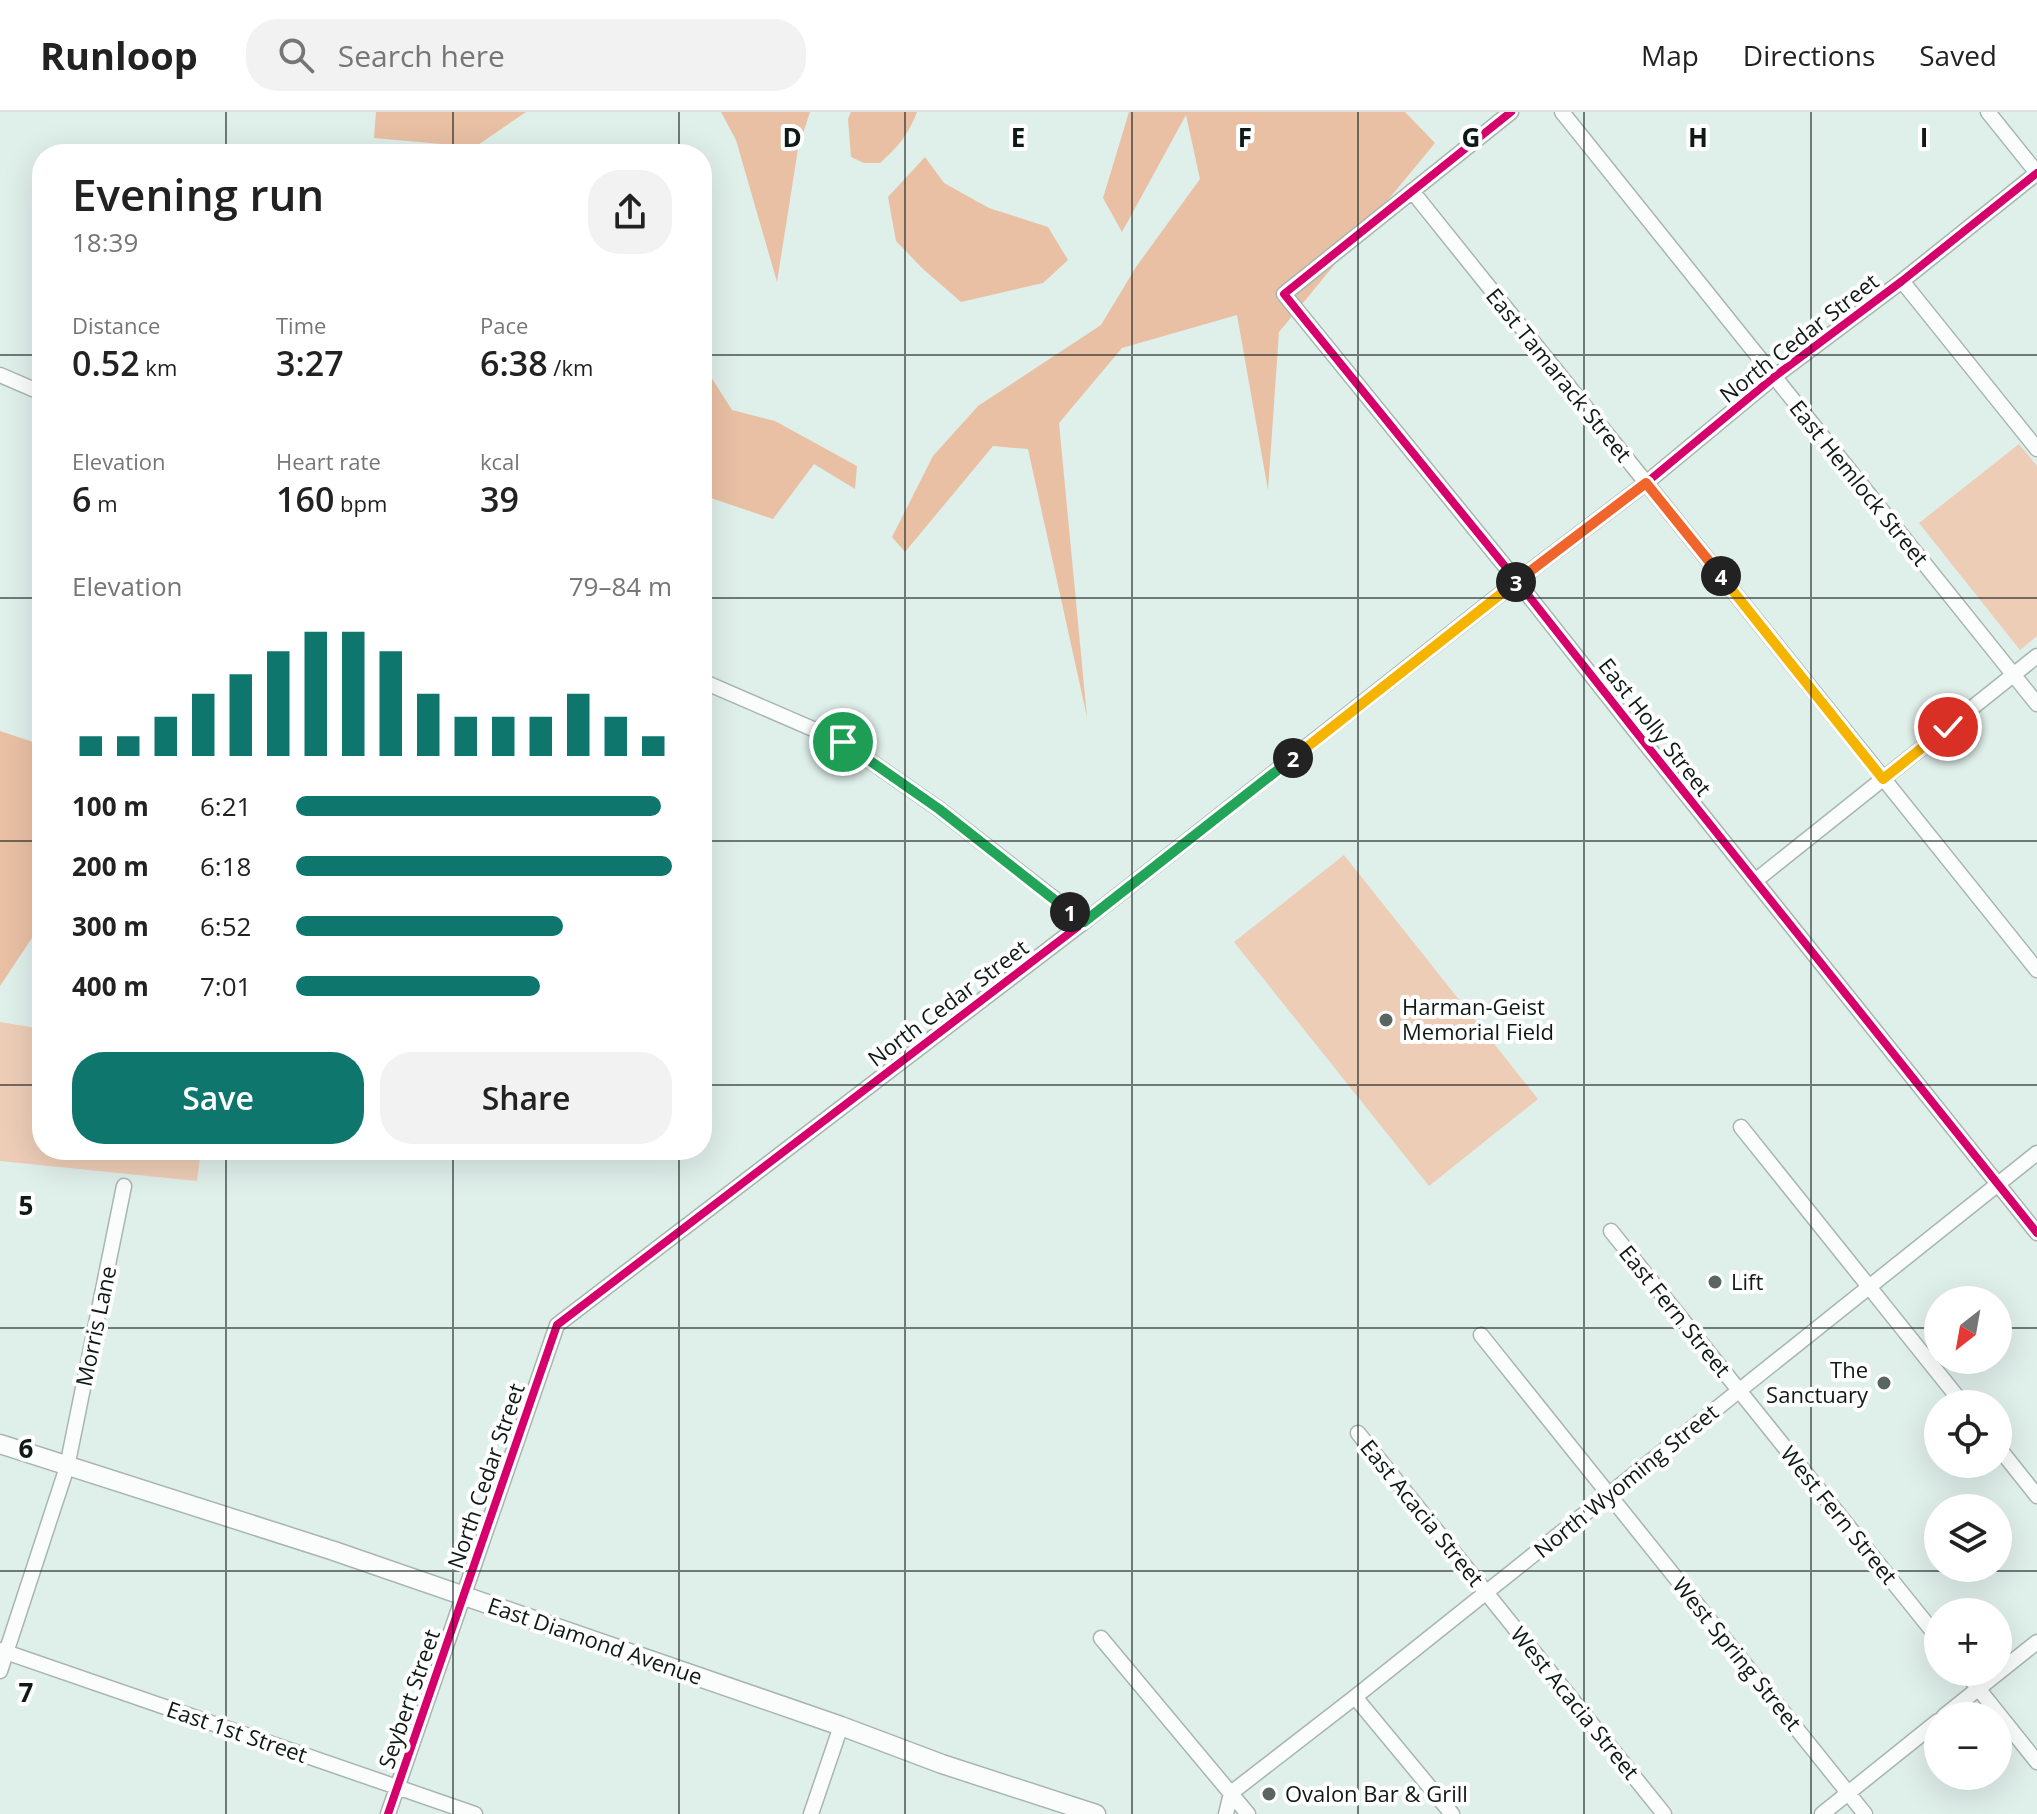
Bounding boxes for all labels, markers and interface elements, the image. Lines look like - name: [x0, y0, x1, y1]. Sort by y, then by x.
- search box: [246, 19, 806, 91]
- text: Runloop: [40, 29, 198, 81]
- icon: search: [274, 33, 318, 77]
- text: Search here: [338, 35, 505, 76]
- text: Map: [1641, 36, 1699, 74]
- text: Directions: [1743, 36, 1875, 74]
- text: Saved: [1919, 36, 1997, 74]
- text: D: [782, 119, 802, 155]
- text: E: [1011, 119, 1025, 155]
- text: F: [1238, 119, 1252, 155]
- text: G: [1462, 119, 1480, 155]
- text: H: [1688, 119, 1708, 155]
- text: I: [1920, 119, 1928, 155]
- text: Evening run: [72, 164, 324, 224]
- button: share: [588, 170, 672, 254]
- text: 18:39: [72, 224, 138, 260]
- street label: North Cedar Street: [1713, 266, 1884, 409]
- street label: East Tamarack Street: [1480, 281, 1639, 468]
- text: Distance: [72, 310, 160, 340]
- text: Time: [276, 310, 326, 340]
- text: Pace: [480, 310, 528, 340]
- text: 0.52: [72, 340, 140, 386]
- text: 3:27: [276, 340, 344, 386]
- text: 6:38: [480, 340, 548, 386]
- text: km: [140, 352, 177, 382]
- text: /km: [548, 352, 593, 382]
- street label: East Hemlock Street: [1783, 393, 1936, 572]
- text: Elevation: [72, 446, 165, 476]
- text: Heart rate: [276, 446, 381, 476]
- text: kcal: [480, 446, 520, 476]
- text: 6: [72, 476, 91, 522]
- text: 160: [276, 476, 334, 522]
- text: 39: [480, 476, 519, 522]
- text: m: [91, 488, 118, 518]
- text: bpm: [334, 488, 387, 518]
- pin: 4: [1701, 556, 1741, 596]
- text: 4: [1715, 561, 1727, 591]
- pin: 3: [1496, 562, 1536, 602]
- text: 3: [1510, 567, 1522, 597]
- text: Elevation: [72, 568, 182, 604]
- text: 79–84 m: [569, 568, 672, 604]
- street label: East Holly Street: [1592, 651, 1719, 802]
- pin: [1914, 693, 1982, 761]
- icon: check: [1926, 705, 1970, 749]
- pin: [809, 708, 877, 776]
- icon: arrive: [821, 720, 865, 764]
- pin: 2: [1273, 738, 1313, 778]
- text: 2: [1287, 743, 1299, 773]
- text: 100 m: [72, 788, 149, 824]
- text: 6:21: [200, 788, 251, 824]
- text: 200 m: [72, 848, 149, 884]
- text: 6:18: [200, 848, 251, 884]
- pin: 1: [1050, 892, 1090, 932]
- text: 1: [1064, 897, 1076, 927]
- text: 300 m: [72, 908, 149, 944]
- text: 6:52: [200, 908, 251, 944]
- street label: North Cedar Street: [861, 932, 1034, 1073]
- text: 400 m: [72, 968, 149, 1004]
- text: 7:01: [200, 968, 251, 1004]
- place label: Harman-Geist Memorial Field: [1402, 991, 1554, 1046]
- marker: Harman-Geist Memorial Field: [1377, 1011, 1395, 1029]
- button: Save: [72, 1052, 364, 1144]
- button: Share: [380, 1052, 672, 1144]
- text: 5: [19, 1187, 33, 1223]
- street label: East Fern Street: [1613, 1238, 1738, 1383]
- street label: Morris Lane: [68, 1263, 122, 1389]
- place label: Lift: [1731, 1266, 1763, 1296]
- marker: Lift: [1706, 1273, 1724, 1291]
- north arrow: [1924, 1286, 2012, 1374]
- map controls: [1924, 1286, 2012, 1790]
- place label: The Sanctuary: [1766, 1354, 1869, 1409]
- marker: The Sanctuary: [1875, 1374, 1893, 1392]
- street label: North Cedar Street: [439, 1379, 531, 1572]
- button: locate: [1924, 1390, 2012, 1478]
- street label: North Wyoming Street: [1527, 1396, 1724, 1564]
- text: 6: [19, 1430, 34, 1466]
- street label: East Acacia Street: [1354, 1433, 1491, 1592]
- street label: West Fern Street: [1775, 1439, 1905, 1590]
- button: layers: [1924, 1494, 2012, 1582]
- street label: West Spring Street: [1667, 1570, 1809, 1737]
- street label: East Diamond Avenue: [484, 1589, 707, 1691]
- button: +: [1924, 1598, 2012, 1686]
- street label: West Acacia Street: [1505, 1620, 1647, 1785]
- street label: Seybert Street: [370, 1625, 446, 1772]
- text: 7: [19, 1674, 34, 1710]
- street label: East 1st Street: [163, 1693, 312, 1769]
- button: −: [1924, 1702, 2012, 1790]
- place label: Ovalon Bar & Grill: [1285, 1778, 1468, 1808]
- marker: Ovalon Bar & Grill: [1260, 1785, 1278, 1803]

